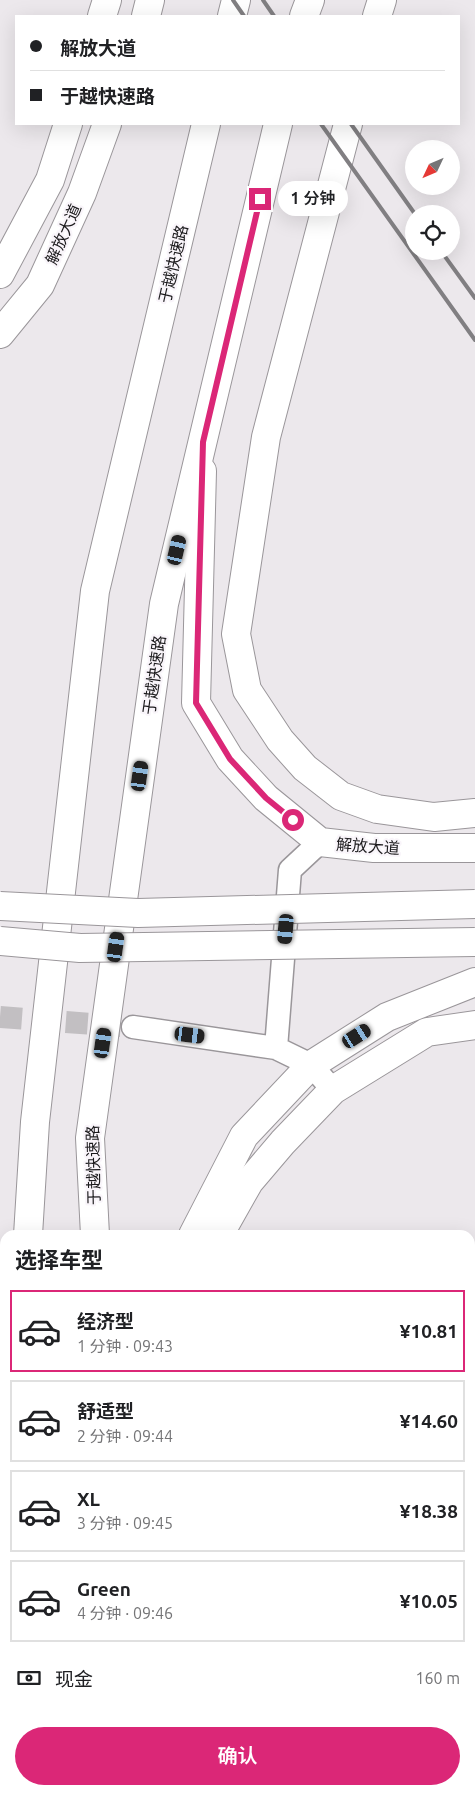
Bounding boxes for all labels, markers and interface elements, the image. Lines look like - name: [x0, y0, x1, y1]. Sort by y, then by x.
- text: 解放大道: [60, 37, 136, 59]
- text: 于越快速路: [60, 85, 155, 107]
- north arrow: [405, 140, 460, 195]
- map controls: [405, 140, 460, 260]
- callout: 1 分钟: [278, 182, 348, 216]
- route end: [249, 188, 271, 210]
- text: 1 分钟: [291, 189, 335, 207]
- street label: 解放大道: [42, 201, 84, 267]
- button: locate: [405, 205, 460, 260]
- street label: 于越快速路: [155, 223, 191, 305]
- car: [166, 534, 187, 566]
- street label: 于越快速路: [140, 634, 168, 716]
- car: [130, 760, 149, 792]
- route start: [282, 809, 304, 831]
- street label: 解放大道: [335, 835, 401, 857]
- car: [277, 913, 294, 945]
- car: [106, 931, 125, 963]
- car: [340, 1022, 373, 1050]
- car: [174, 1026, 205, 1044]
- car: [93, 1027, 112, 1059]
- street label: 于越快速路: [83, 1125, 103, 1205]
- text: 选择车型: [15, 1247, 103, 1272]
- icon: car: [17, 1309, 62, 1354]
- text: 经济型: [77, 1310, 134, 1332]
- text: ¥10.81: [400, 1320, 458, 1342]
- text: 1 分钟 · 09:43: [77, 1337, 173, 1355]
- icon: car: [17, 1399, 62, 1444]
- text: 舒适型: [77, 1400, 134, 1422]
- text: ¥14.60: [400, 1410, 458, 1432]
- text: 2 分钟 · 09:44: [77, 1427, 173, 1445]
- text: XL: [77, 1488, 100, 1510]
- icon: car: [17, 1489, 62, 1534]
- text: ¥18.38: [400, 1500, 458, 1522]
- text: 3 分钟 · 09:45: [77, 1514, 173, 1532]
- text: Green: [77, 1578, 131, 1600]
- icon: car: [17, 1579, 62, 1624]
- text: ¥10.05: [400, 1590, 458, 1612]
- text: 4 分钟 · 09:46: [77, 1604, 173, 1622]
- icon: cash: [15, 1664, 43, 1692]
- text: 现金: [55, 1668, 93, 1690]
- text: 160 m: [415, 1669, 460, 1687]
- button: 确认: [15, 1727, 460, 1785]

